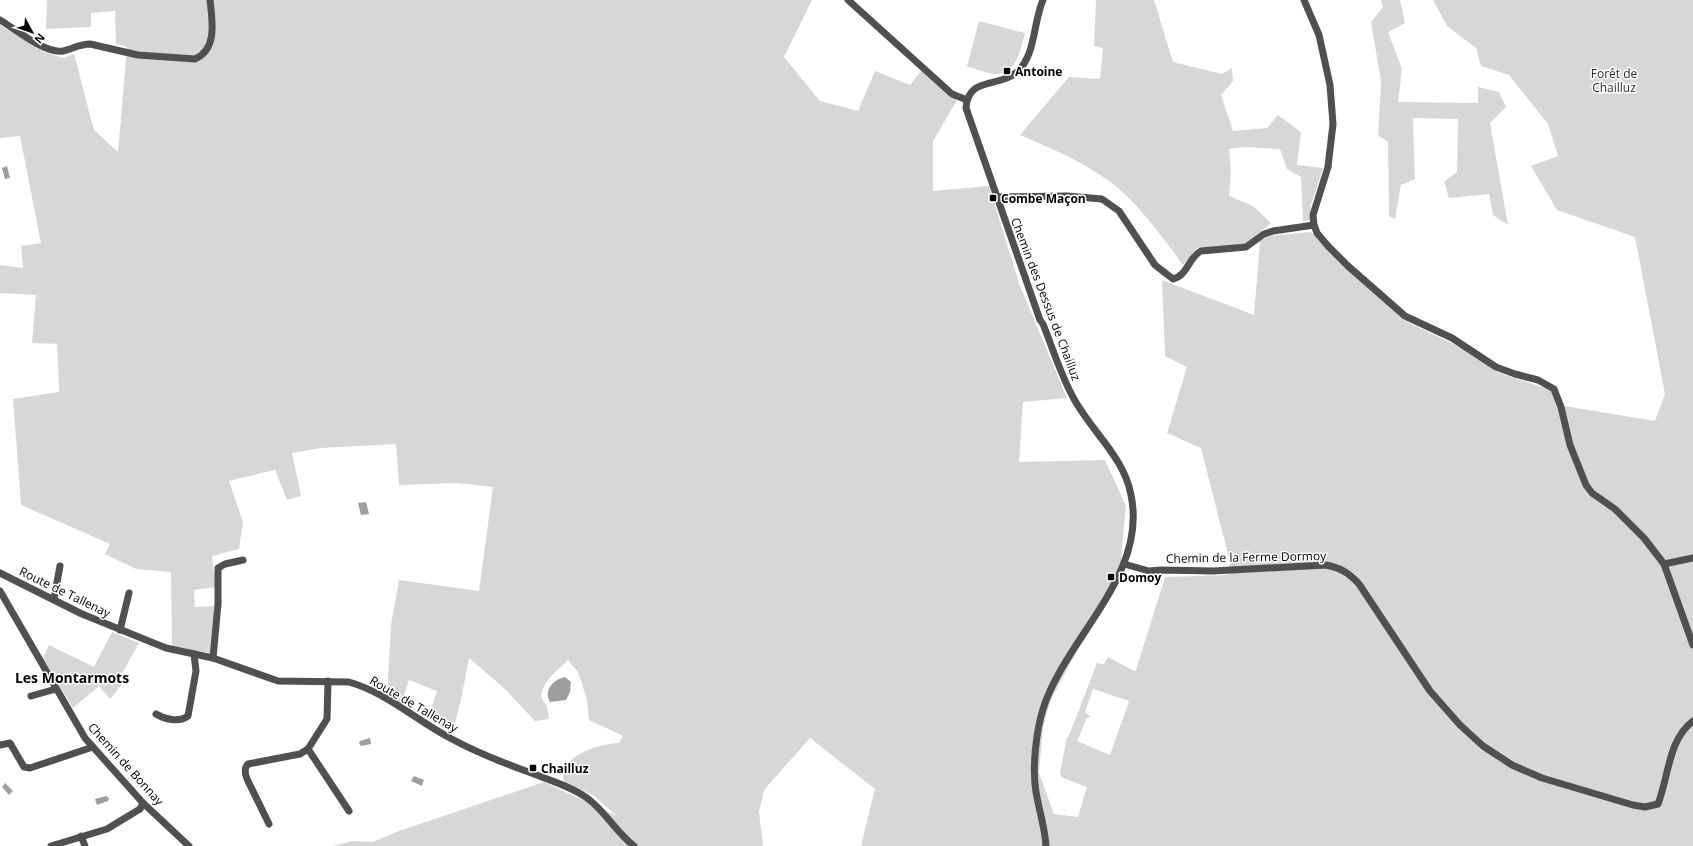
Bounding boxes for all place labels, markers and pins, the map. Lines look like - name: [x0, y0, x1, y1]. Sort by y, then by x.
- place label: Antoine: [1015, 63, 1062, 80]
- marker: Antoine: [1002, 66, 1012, 76]
- place label: Combe Maçon: [1001, 190, 1086, 207]
- marker: Combe Maçon: [988, 193, 998, 203]
- place label: Domoy: [1119, 569, 1162, 586]
- marker: Domoy: [1106, 572, 1116, 582]
- place label: Chailluz: [541, 760, 589, 777]
- marker: Chailluz: [528, 763, 538, 773]

